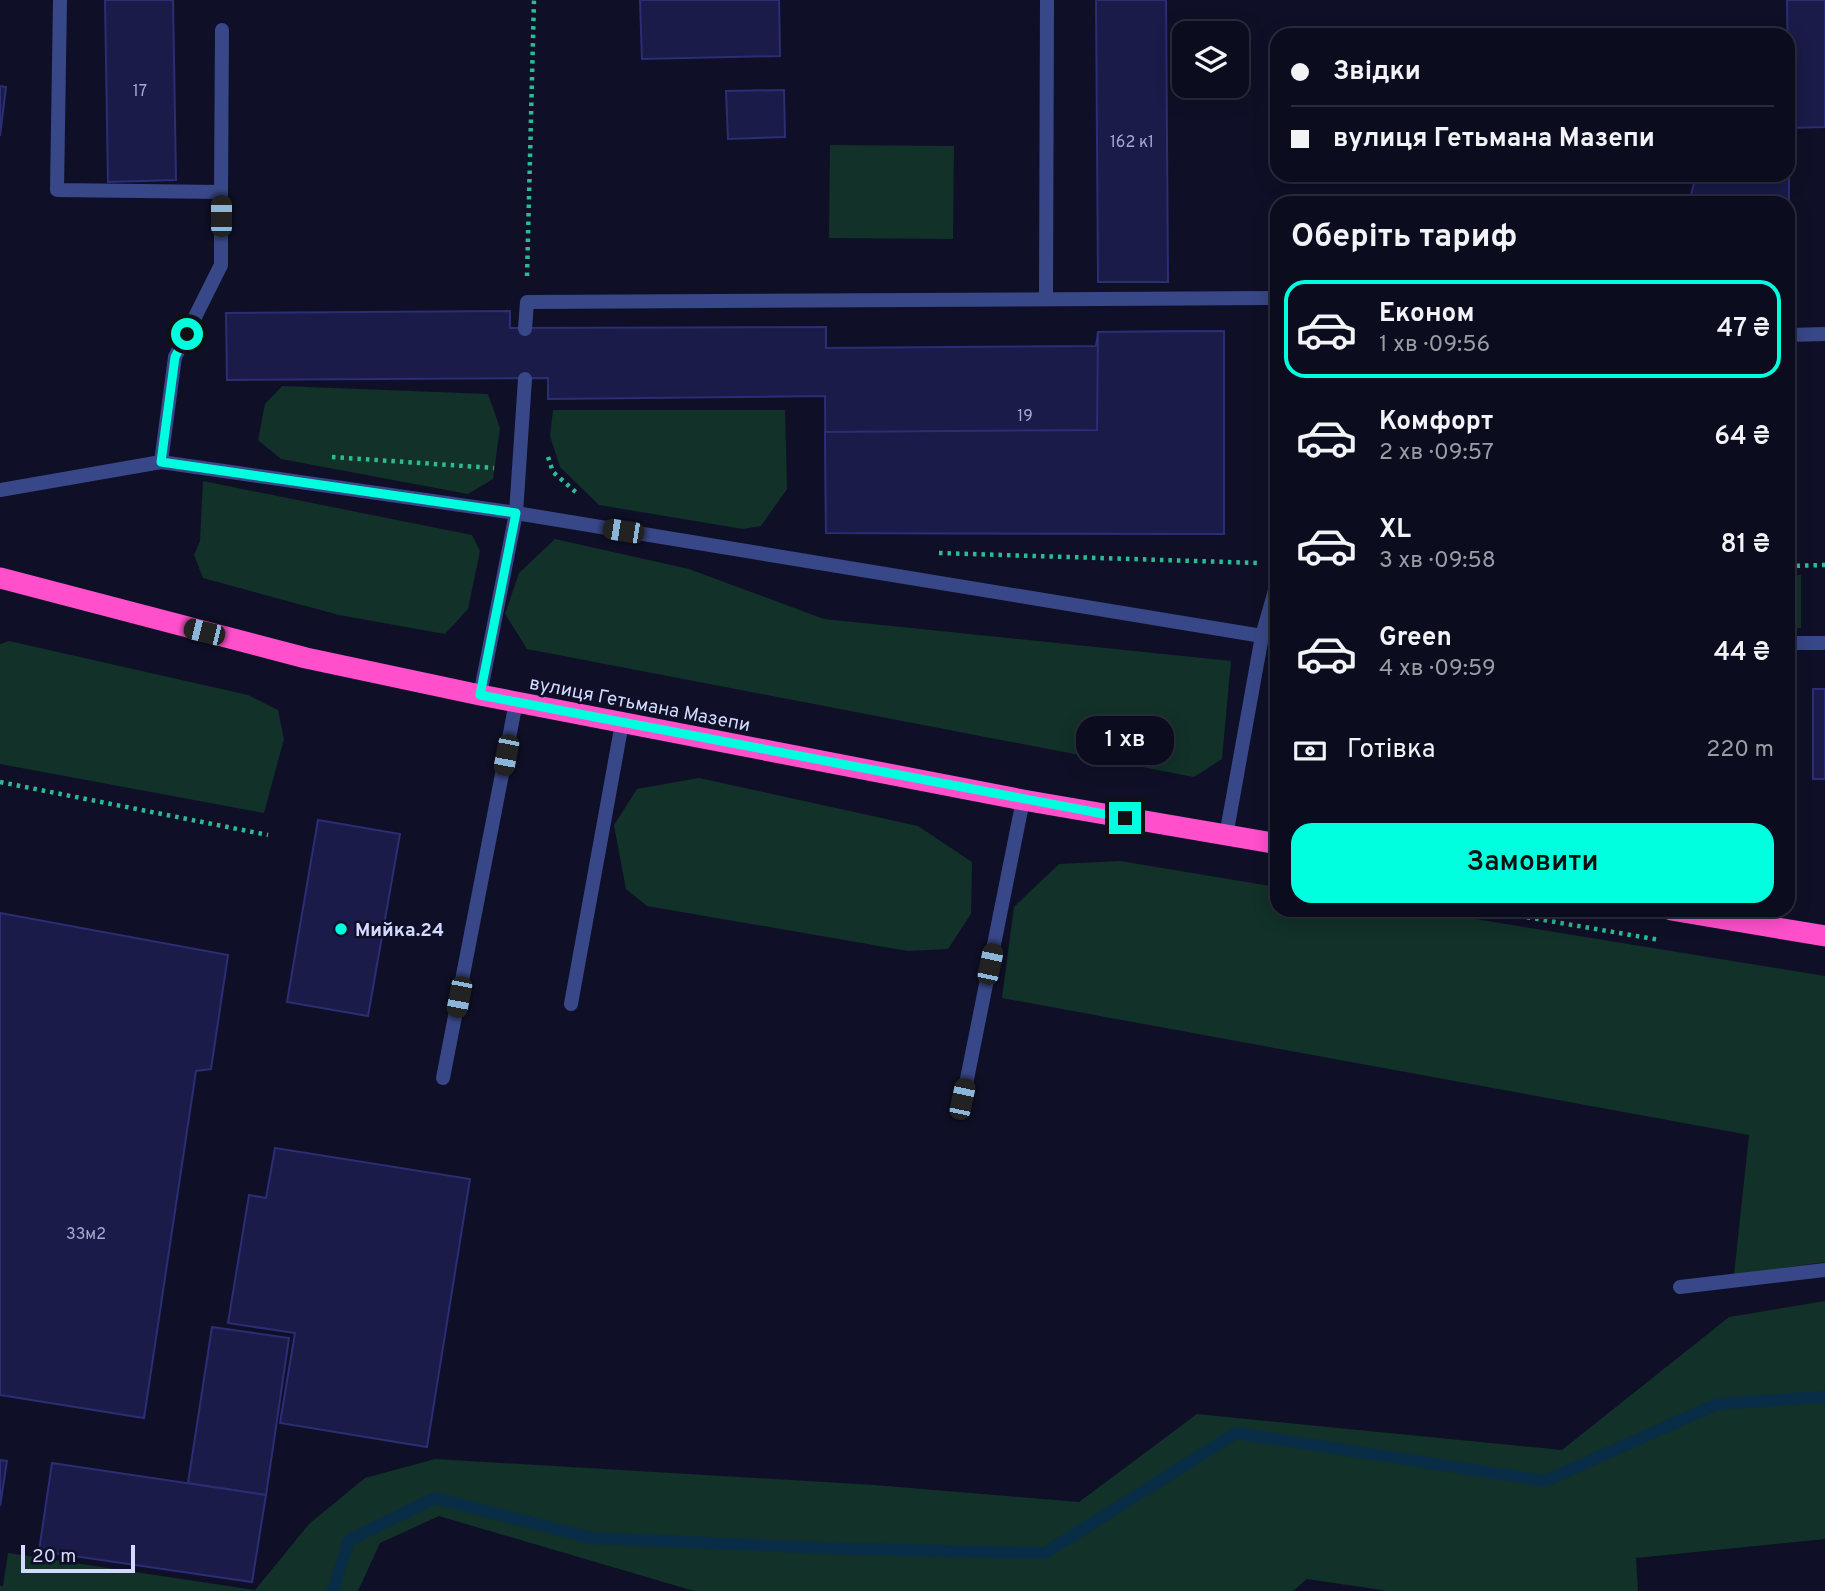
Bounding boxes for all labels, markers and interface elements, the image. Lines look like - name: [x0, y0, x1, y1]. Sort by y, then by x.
- map controls: [1172, 21, 1249, 98]
- button: layers: [1172, 21, 1249, 98]
- text: Звідки: [1333, 56, 1421, 89]
- house number: 17: [133, 82, 147, 102]
- text: вулиця Гетьмана Мазепи: [1333, 123, 1655, 156]
- house number: 162 к1: [1110, 133, 1154, 153]
- car: [211, 195, 232, 237]
- text: Оберіть тариф: [1291, 218, 1517, 258]
- icon: car: [1295, 298, 1358, 361]
- text: Економ: [1379, 298, 1474, 331]
- text: 47 ₴: [1717, 313, 1770, 346]
- route start: [171, 318, 203, 350]
- text: 1 хв · 09:56: [1379, 331, 1490, 360]
- icon: car: [1295, 406, 1358, 469]
- text: Комфорт: [1379, 406, 1493, 439]
- house number: 19: [1017, 407, 1033, 427]
- text: 64 ₴: [1714, 421, 1770, 454]
- text: 2 хв · 09:57: [1379, 439, 1494, 468]
- icon: car: [1295, 514, 1358, 577]
- text: XL: [1379, 514, 1411, 547]
- car: [601, 517, 646, 545]
- text: 81 ₴: [1720, 529, 1770, 562]
- text: 3 хв · 09:58: [1379, 547, 1496, 576]
- car: [182, 617, 227, 647]
- icon: car: [1295, 622, 1358, 685]
- text: Green: [1379, 622, 1452, 655]
- text: 44 ₴: [1714, 637, 1770, 670]
- text: 4 хв · 09:59: [1379, 655, 1496, 684]
- street label: вулиця Гетьмана Мазепи: [527, 672, 752, 738]
- callout: 1 хв: [1076, 716, 1174, 766]
- text: 1 хв: [1105, 726, 1145, 755]
- car: [492, 732, 521, 778]
- icon: cash: [1291, 732, 1329, 770]
- text: Готівка: [1347, 734, 1436, 767]
- text: 220 m: [1706, 736, 1774, 765]
- route end: [1109, 802, 1141, 834]
- button: Замовити: [1291, 823, 1774, 903]
- place label: Мийка.24: [355, 919, 444, 943]
- marker: Мийка.24: [333, 921, 349, 937]
- car: [976, 941, 1005, 987]
- car: [445, 974, 474, 1020]
- car: [948, 1076, 977, 1122]
- house number: 33м2: [66, 1225, 106, 1245]
- scale bar: [21, 1542, 135, 1574]
- text: 20 m: [32, 1545, 76, 1569]

